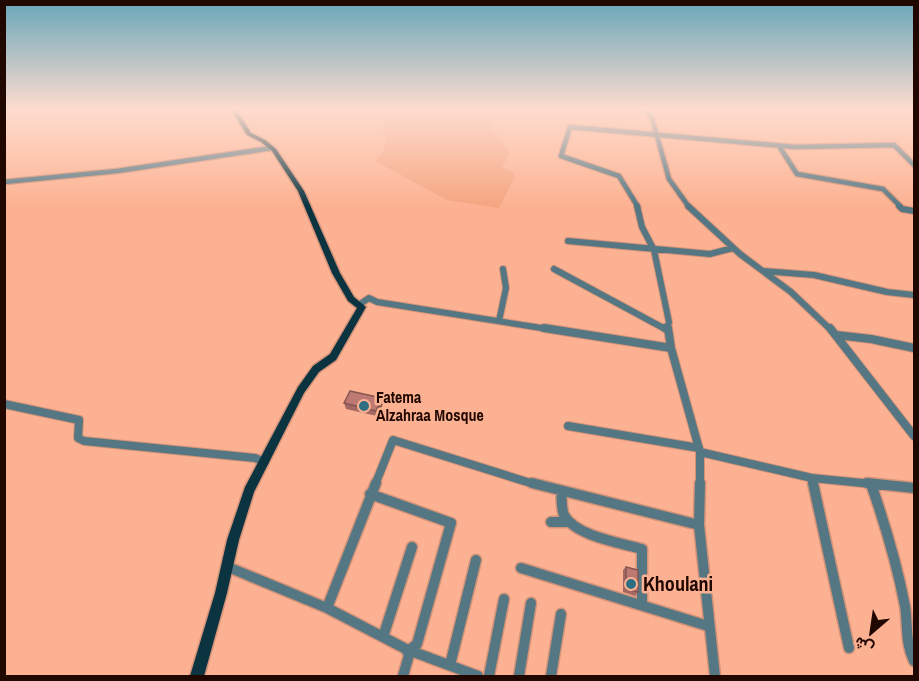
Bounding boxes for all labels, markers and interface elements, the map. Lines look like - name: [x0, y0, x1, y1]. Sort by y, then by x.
- place label: Fatema Alzahraa Mosque: [376, 386, 484, 426]
- marker: Fatema Alzahraa Mosque: [357, 399, 371, 413]
- place label: Khoulani: [643, 570, 713, 597]
- marker: Khoulani: [624, 577, 638, 591]
- north arrow: [841, 603, 901, 663]
- text: ش: [850, 632, 877, 660]

